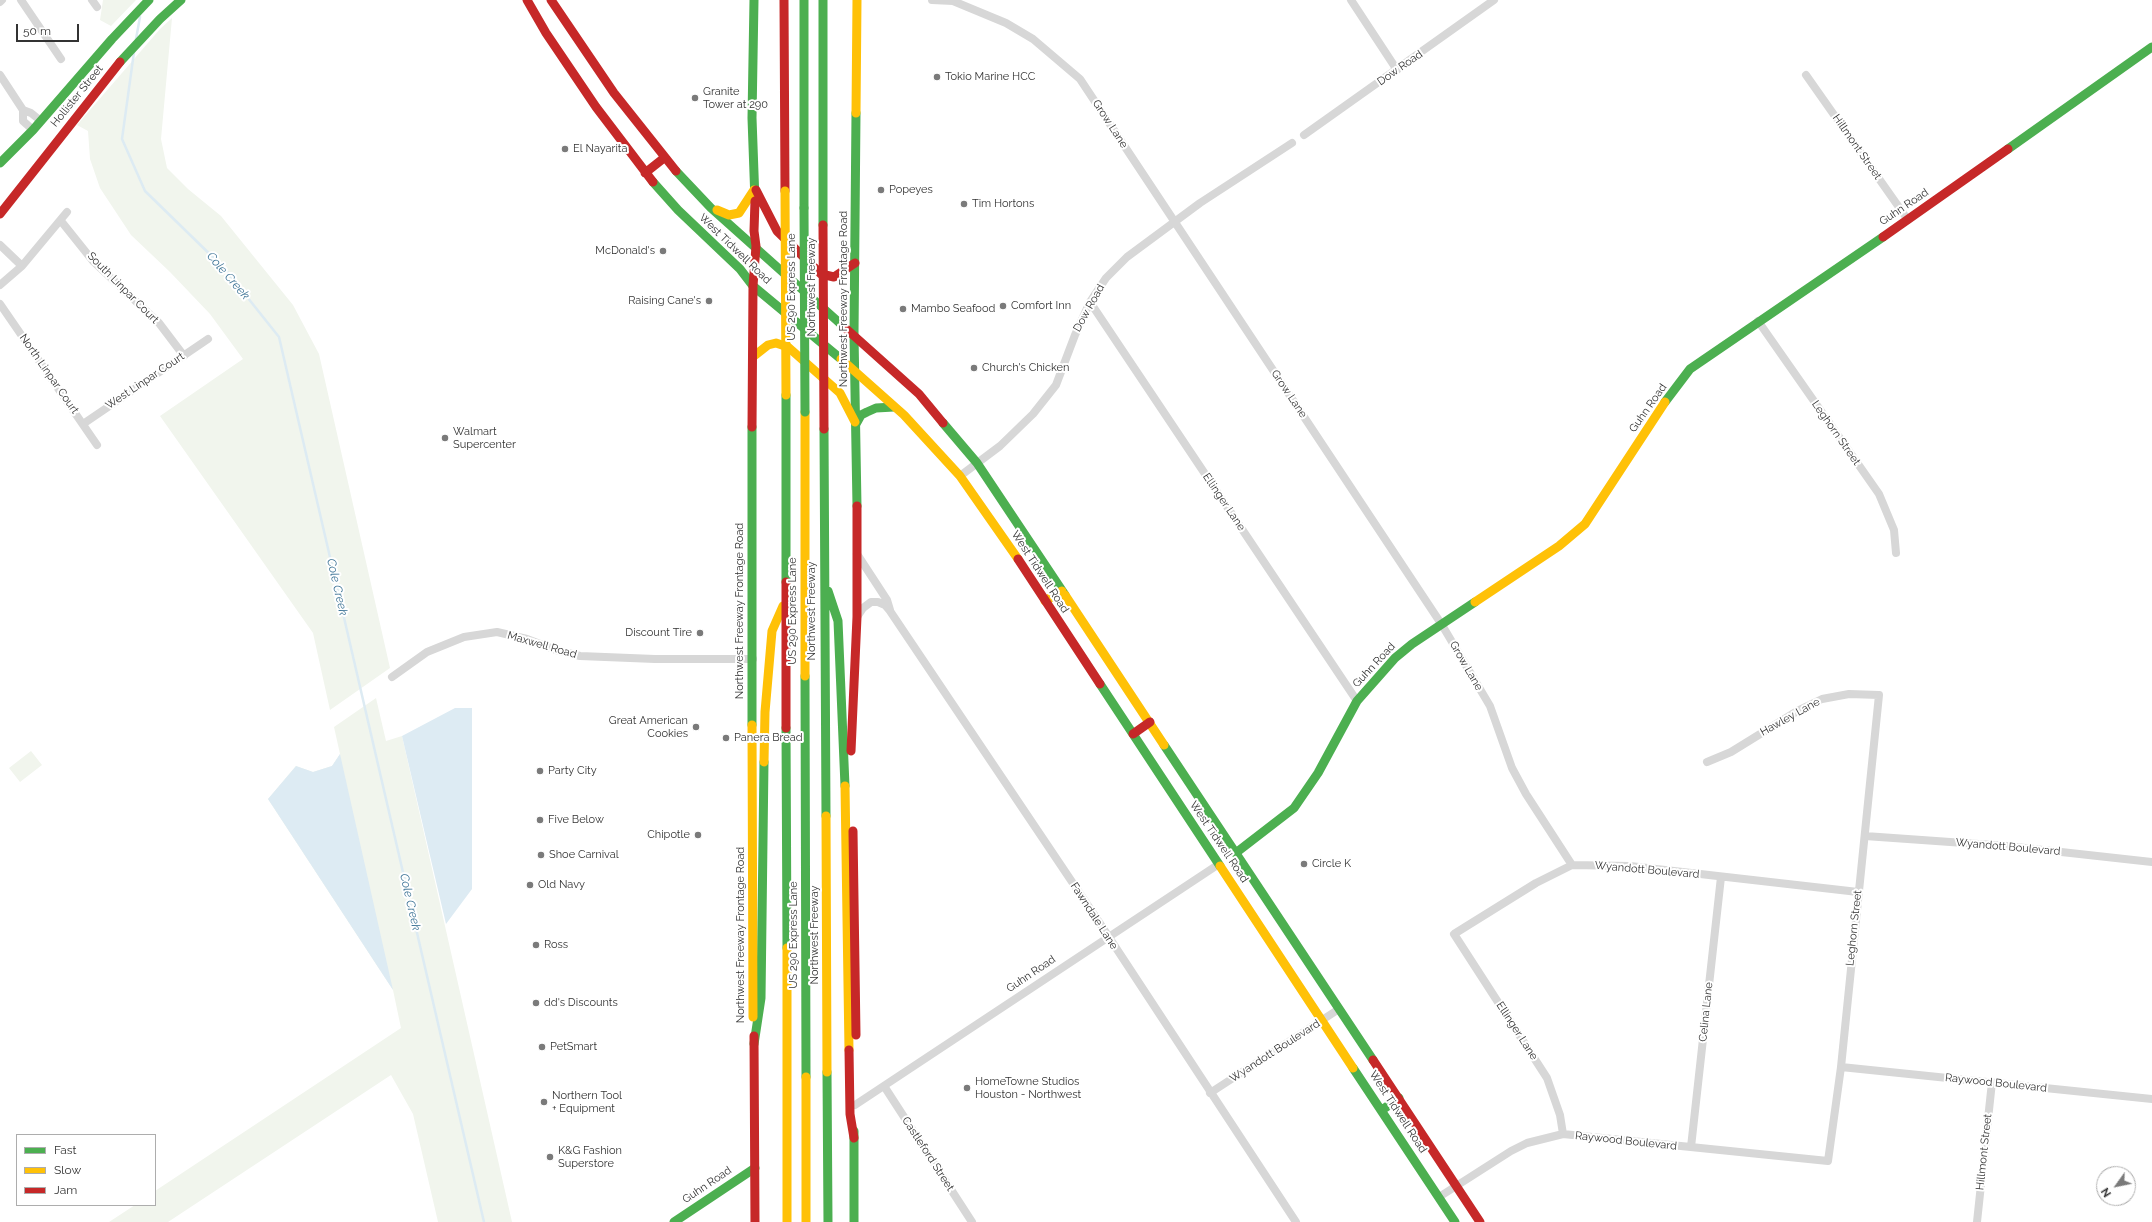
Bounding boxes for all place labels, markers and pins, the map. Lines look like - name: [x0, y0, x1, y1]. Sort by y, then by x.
- place label: Tokio Marine HCC: [945, 70, 1035, 84]
- marker: Tokio Marine HCC: [932, 72, 942, 82]
- place label: Granite Tower at 290: [703, 85, 768, 111]
- marker: Granite Tower at 290: [690, 93, 700, 103]
- place label: El Nayarita: [573, 142, 627, 156]
- marker: El Nayarita: [560, 144, 570, 154]
- place label: Popeyes: [889, 183, 933, 197]
- marker: Popeyes: [876, 185, 886, 195]
- place label: Tim Hortons: [972, 197, 1034, 211]
- marker: Tim Hortons: [959, 199, 969, 209]
- place label: McDonald's: [595, 244, 655, 258]
- marker: McDonald's: [658, 246, 668, 256]
- place label: Raising Cane's: [628, 294, 701, 308]
- marker: Raising Cane's: [704, 296, 714, 306]
- place label: Comfort Inn: [1011, 299, 1071, 313]
- marker: Comfort Inn: [998, 301, 1008, 311]
- place label: Mambo Seafood: [911, 302, 995, 316]
- marker: Mambo Seafood: [898, 304, 908, 314]
- place label: Church's Chicken: [982, 361, 1069, 375]
- marker: Church's Chicken: [969, 363, 979, 373]
- place label: Walmart Supercenter: [453, 425, 516, 451]
- marker: Walmart Supercenter: [440, 433, 450, 443]
- place label: Discount Tire: [625, 626, 692, 640]
- marker: Discount Tire: [695, 628, 705, 638]
- place label: Great American Cookies: [609, 714, 688, 740]
- marker: Great American Cookies: [691, 722, 701, 732]
- place label: Panera Bread: [734, 731, 803, 745]
- marker: Panera Bread: [721, 733, 731, 743]
- place label: Party City: [548, 764, 597, 778]
- marker: Party City: [535, 766, 545, 776]
- place label: Five Below: [548, 813, 604, 827]
- marker: Five Below: [535, 815, 545, 825]
- place label: Chipotle: [647, 828, 690, 842]
- marker: Chipotle: [693, 830, 703, 840]
- place label: Shoe Carnival: [549, 848, 619, 862]
- marker: Shoe Carnival: [536, 850, 546, 860]
- place label: Circle K: [1312, 857, 1351, 871]
- marker: Circle K: [1299, 859, 1309, 869]
- place label: Old Navy: [538, 878, 585, 892]
- marker: Old Navy: [525, 880, 535, 890]
- place label: Ross: [544, 938, 568, 952]
- marker: Ross: [531, 940, 541, 950]
- place label: dd's Discounts: [544, 996, 618, 1010]
- marker: dd's Discounts: [531, 998, 541, 1008]
- place label: PetSmart: [550, 1040, 597, 1054]
- marker: PetSmart: [537, 1042, 547, 1052]
- place label: HomeTowne Studios Houston - Northwest: [975, 1075, 1081, 1101]
- marker: HomeTowne Studios Houston - Northwest: [962, 1083, 972, 1093]
- place label: Northern Tool + Equipment: [552, 1089, 622, 1115]
- marker: Northern Tool + Equipment: [539, 1097, 549, 1107]
- place label: K&G Fashion Superstore: [558, 1144, 622, 1170]
- marker: K&G Fashion Superstore: [545, 1152, 555, 1162]

